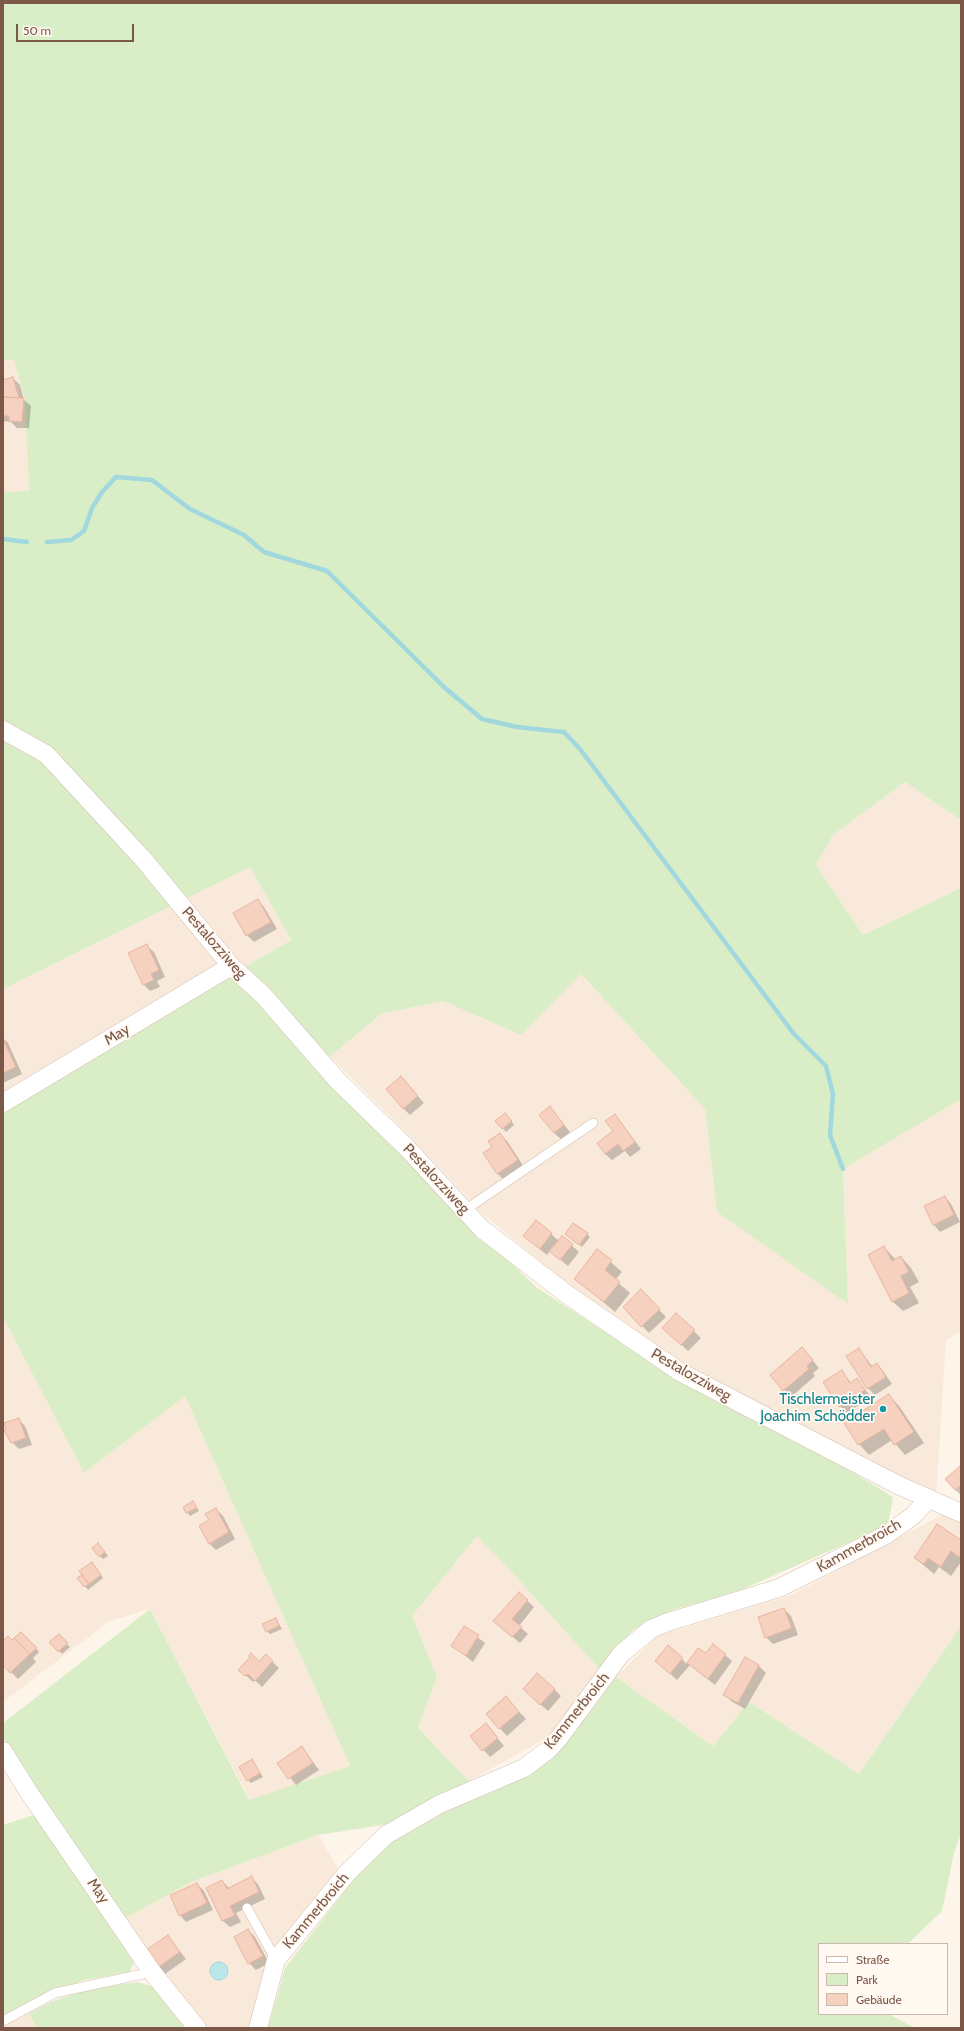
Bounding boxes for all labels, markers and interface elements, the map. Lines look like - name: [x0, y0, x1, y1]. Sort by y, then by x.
- scale bar: [18, 16, 136, 42]
- text: 50 m: [23, 23, 51, 38]
- street label: Pestalozziweg: [178, 903, 250, 983]
- street label: May: [101, 1020, 133, 1050]
- street label: Pestalozziweg: [399, 1140, 473, 1218]
- street label: Pestalozziweg: [648, 1345, 734, 1405]
- place label: Tischlermeister Joachim Schödder: [760, 1391, 875, 1426]
- marker: Tischlermeister Joachim Schödder: [878, 1404, 888, 1414]
- street label: Kammerbroich: [814, 1515, 904, 1577]
- street label: Kammerbroich: [541, 1669, 613, 1753]
- street label: Kammerbroich: [279, 1869, 353, 1953]
- street label: May: [83, 1875, 113, 1907]
- legend: [818, 1943, 948, 2015]
- text: Straße: [856, 1952, 889, 1967]
- text: Park: [856, 1972, 878, 1987]
- text: Gebäude: [856, 1992, 902, 2007]

